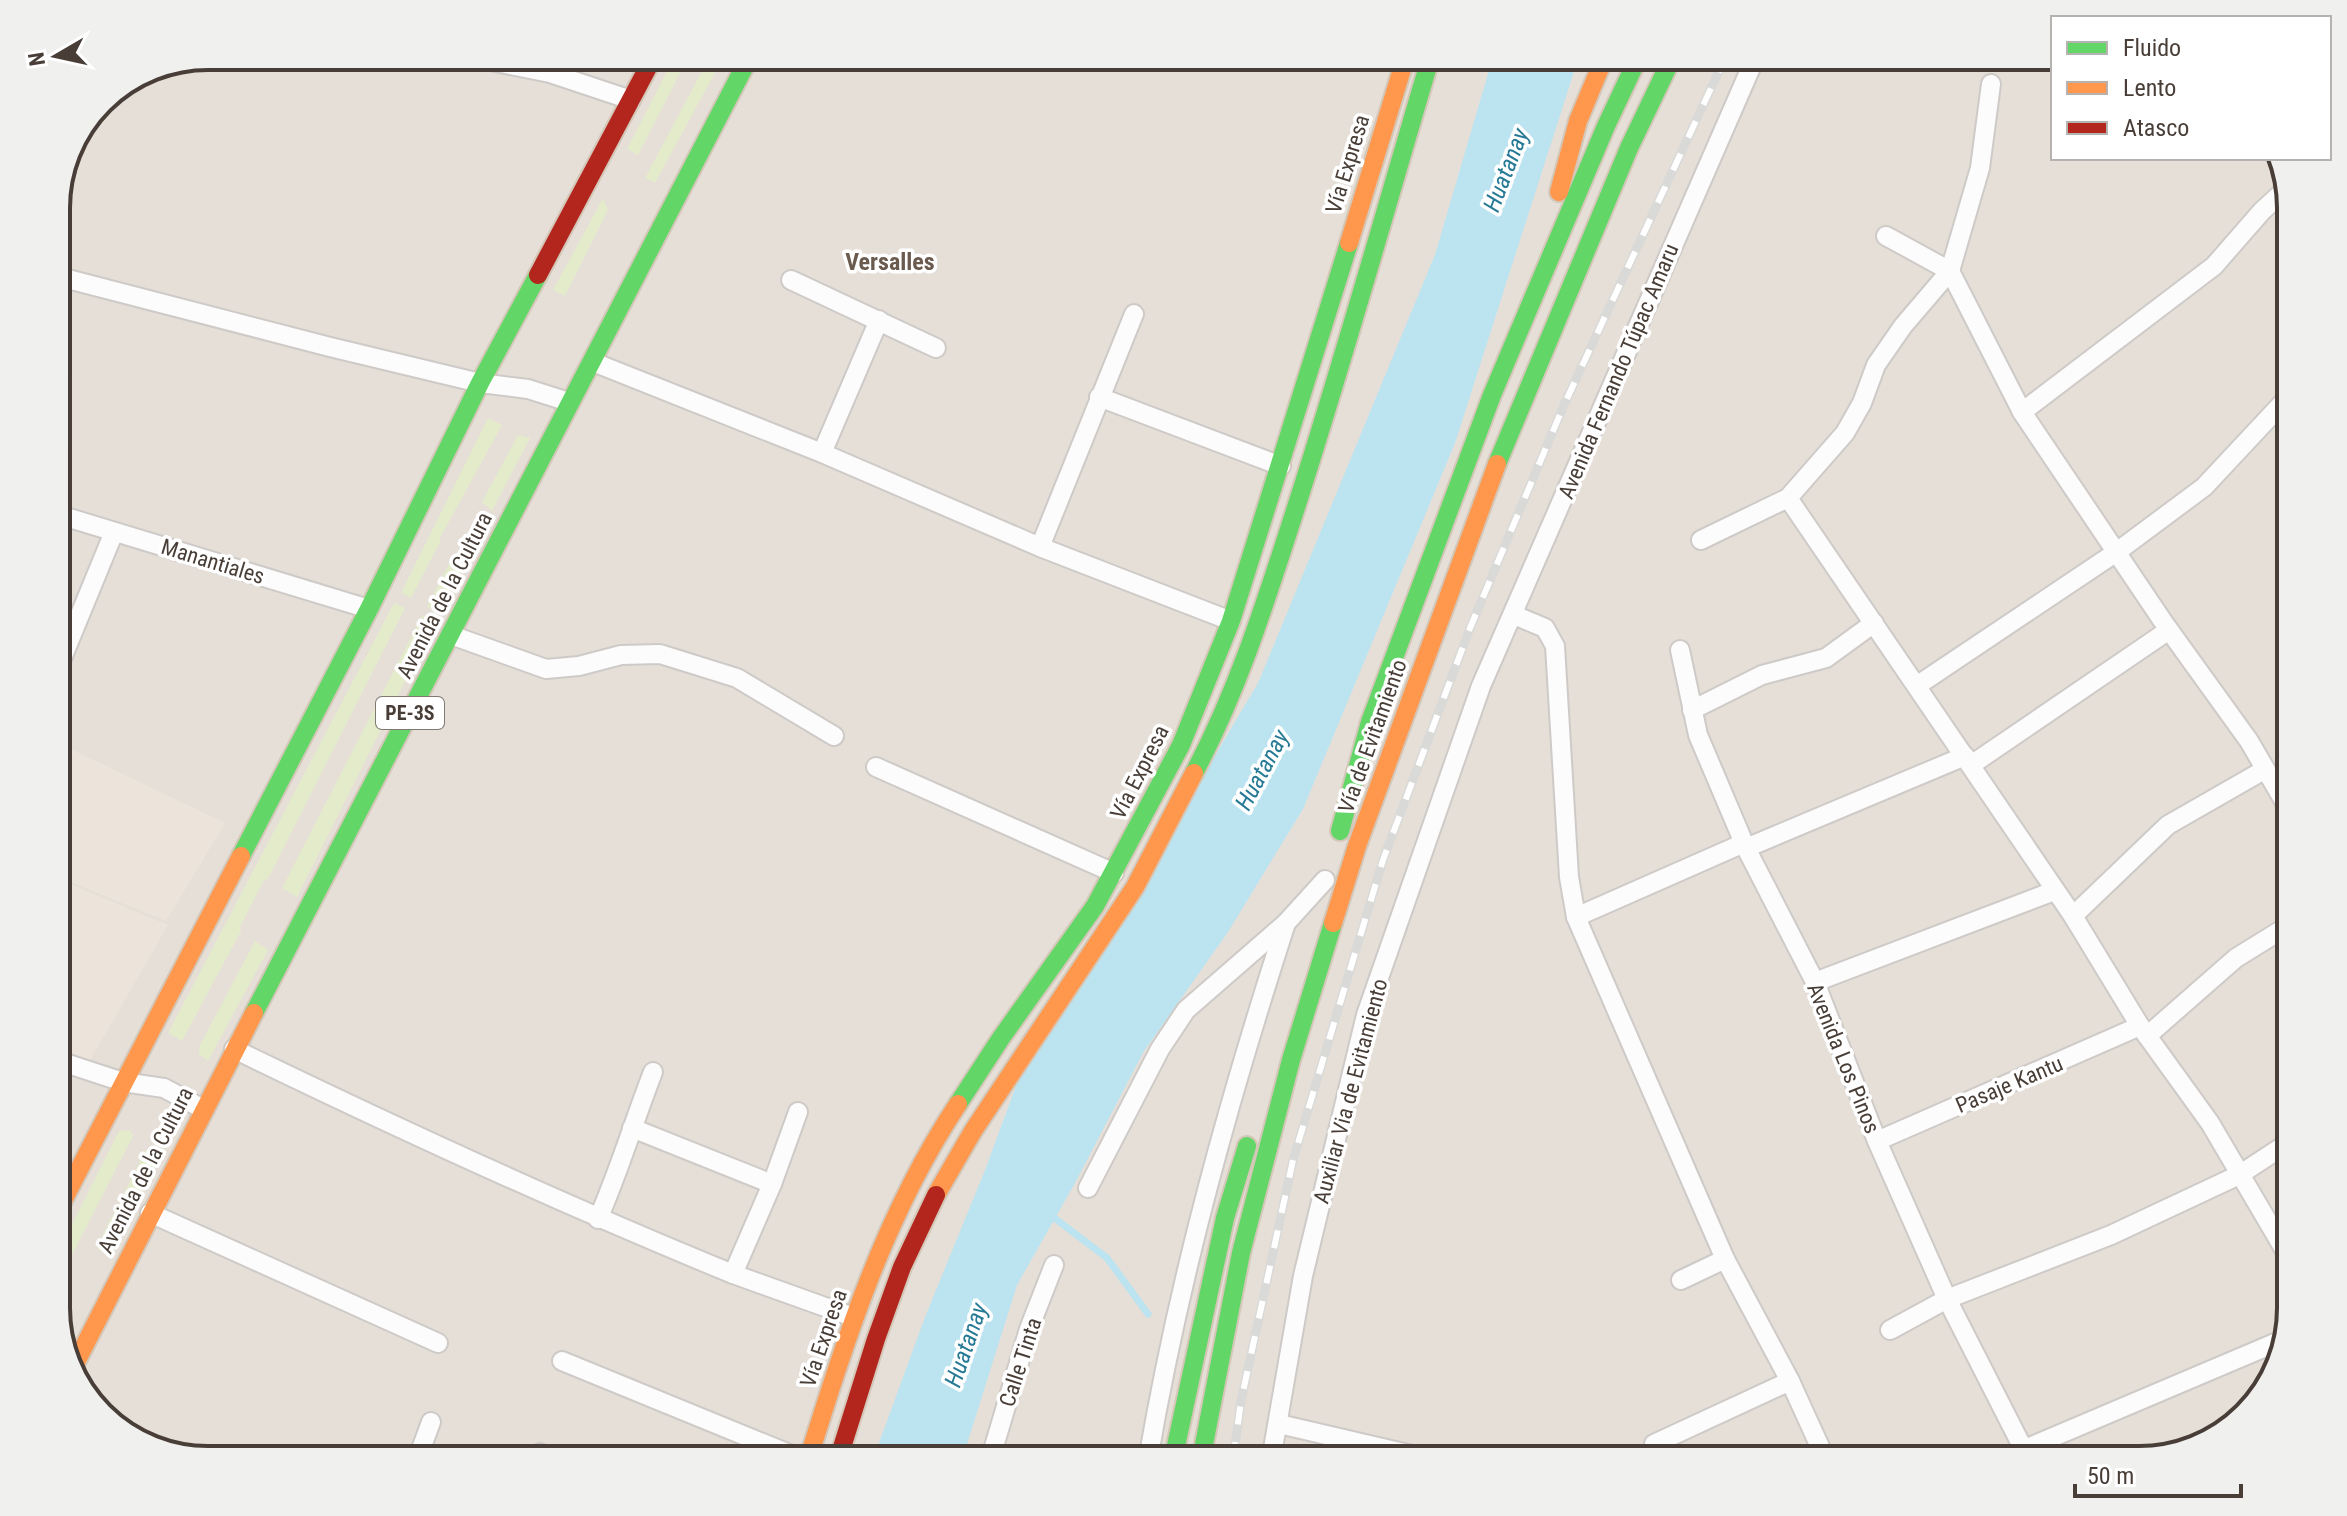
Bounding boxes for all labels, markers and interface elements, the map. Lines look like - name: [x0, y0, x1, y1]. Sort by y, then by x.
- north arrow: [16, 16, 96, 96]
- legend: [2051, 16, 2331, 160]
- text: Fluido: [2123, 34, 2181, 62]
- text: N: [23, 50, 50, 68]
- text: Lento: [2123, 74, 2176, 102]
- street label: Vía Expresa: [1321, 112, 1374, 217]
- text: Atasco: [2123, 114, 2189, 142]
- water label: Huatanay: [1477, 123, 1535, 216]
- street label: Avenida Fernando Túpac Amaru: [1553, 240, 1684, 502]
- district label: Versalles: [845, 248, 935, 276]
- street label: Avenida de la Cultura: [392, 508, 497, 682]
- street label: Manantiales: [158, 534, 267, 589]
- street label: Vía de Evitamiento: [1333, 656, 1412, 816]
- road number: PE-3S: [376, 697, 444, 729]
- street label: Vía Expresa: [1105, 721, 1174, 823]
- water label: Huatanay: [1229, 724, 1295, 815]
- street label: Auxiliar Via de Evitamiento: [1308, 976, 1393, 1206]
- street label: Avenida Los Pinos: [1802, 980, 1885, 1137]
- street label: Pasaje Kantu: [1952, 1051, 2066, 1118]
- street label: Avenida de la Cultura: [93, 1083, 198, 1257]
- street label: Vía Expresa: [795, 1286, 852, 1390]
- water label: Huatanay: [939, 1298, 994, 1391]
- street label: Calle Tinta: [994, 1314, 1047, 1410]
- scale bar: [2075, 1448, 2241, 1498]
- text: 50 m: [2087, 1462, 2134, 1490]

